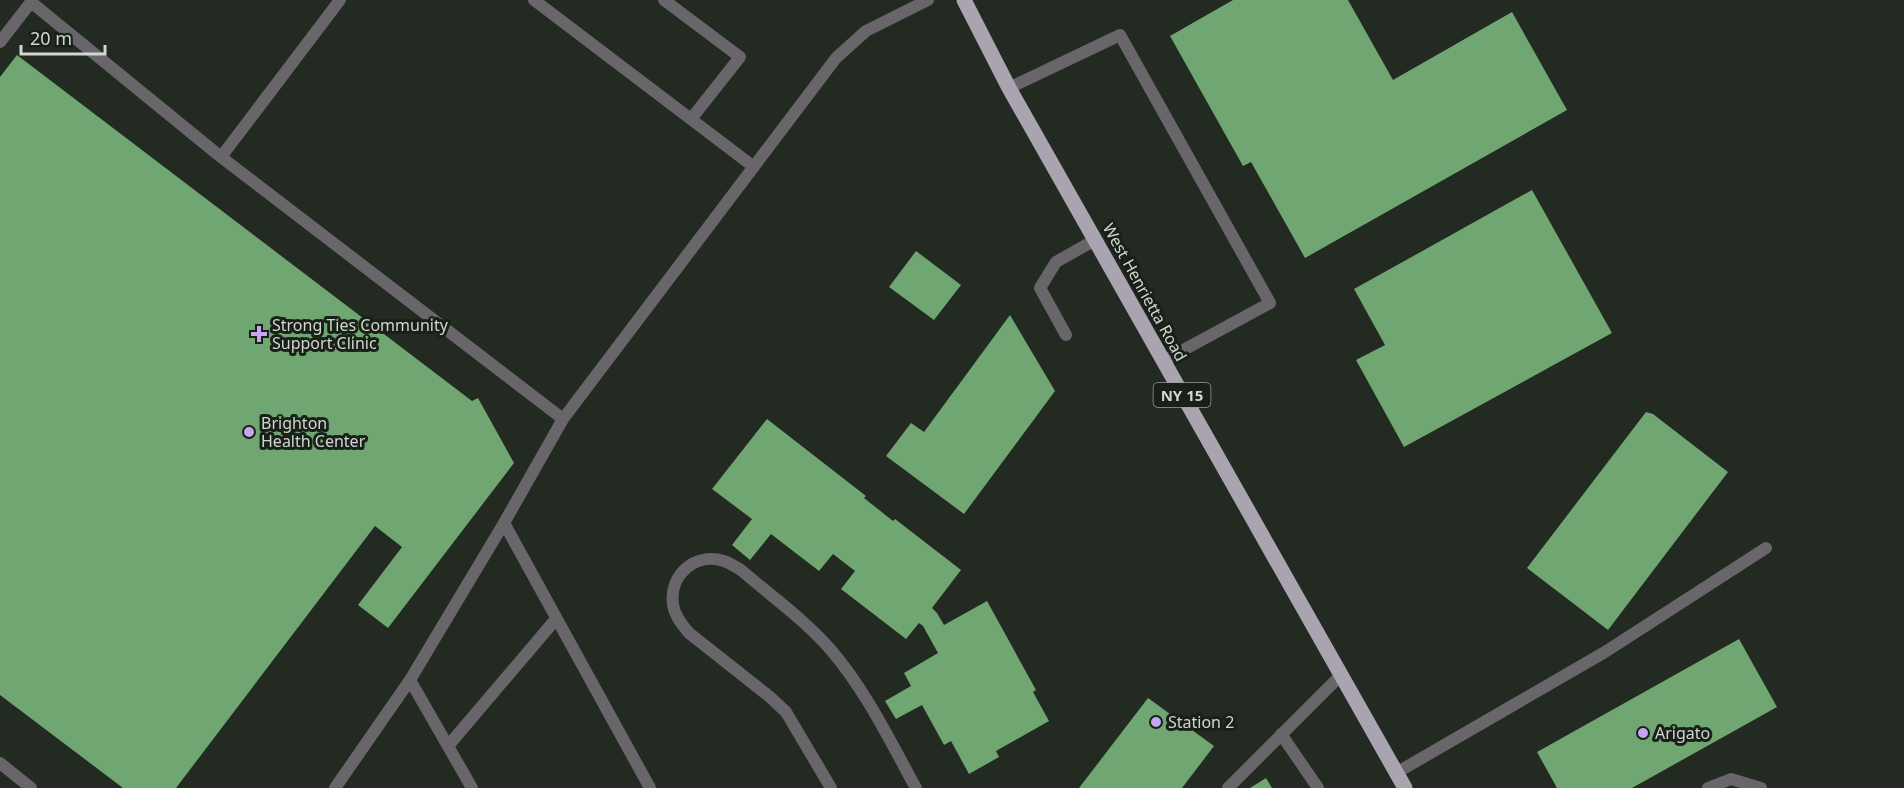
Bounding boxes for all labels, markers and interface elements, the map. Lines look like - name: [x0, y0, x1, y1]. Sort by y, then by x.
- scale bar: [21, 18, 105, 56]
- text: 20 m: [30, 26, 72, 50]
- street label: West Henrietta Road: [1098, 219, 1192, 365]
- place label: Strong Ties Community Support Clinic: [272, 314, 449, 354]
- marker: Strong Ties Community Support Clinic: [250, 325, 268, 343]
- road number: NY 15: [1154, 383, 1210, 407]
- place label: Brighton Health Center: [261, 412, 366, 452]
- marker: Brighton Health Center: [242, 425, 256, 439]
- place label: Station 2: [1168, 711, 1234, 733]
- marker: Station 2: [1149, 715, 1163, 729]
- place label: Arigato: [1655, 722, 1710, 744]
- marker: Arigato: [1636, 726, 1650, 740]

